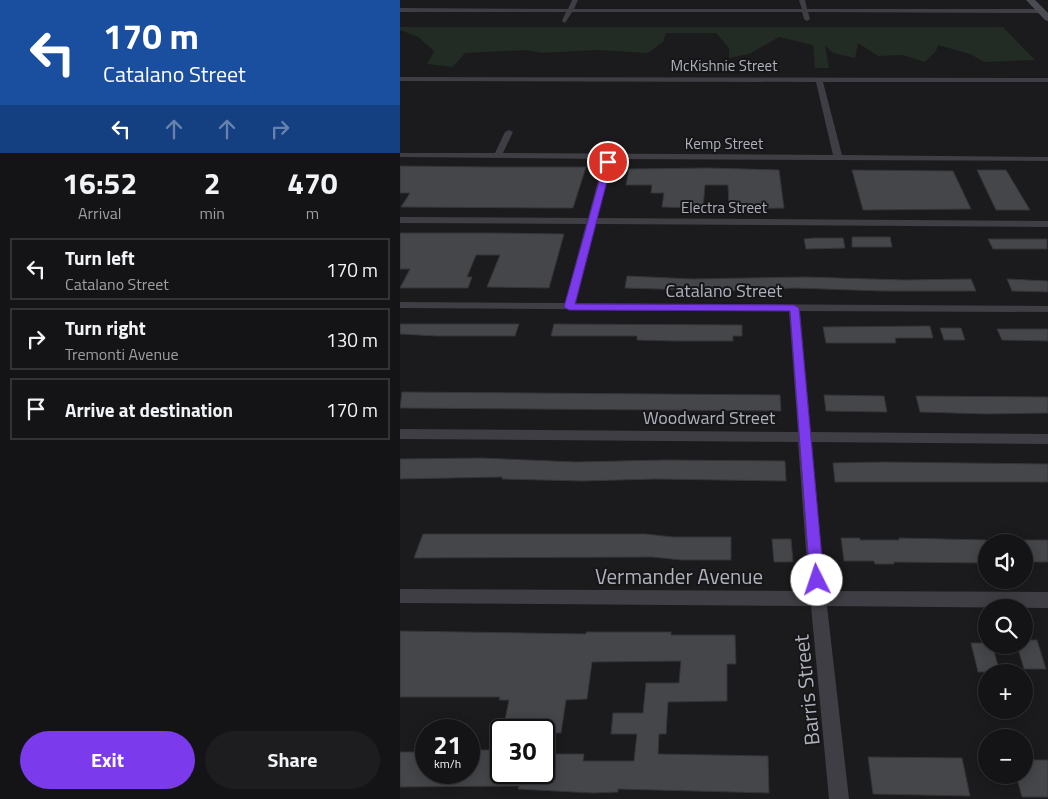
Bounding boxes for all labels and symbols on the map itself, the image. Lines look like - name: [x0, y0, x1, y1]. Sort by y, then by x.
- street label: McKishnie Street: [671, 54, 778, 77]
- street label: Kemp Street: [685, 132, 764, 155]
- pin: [587, 141, 629, 183]
- street label: Electra Street: [681, 196, 768, 219]
- street label: Catalano Street: [666, 277, 783, 304]
- street label: Woodward Street: [643, 404, 776, 431]
- position arrow: [790, 553, 842, 605]
- street label: Vermander Avenue: [595, 560, 763, 592]
- street label: Barris Street: [784, 632, 828, 747]
- speed limit sign: 30: [490, 719, 555, 784]

